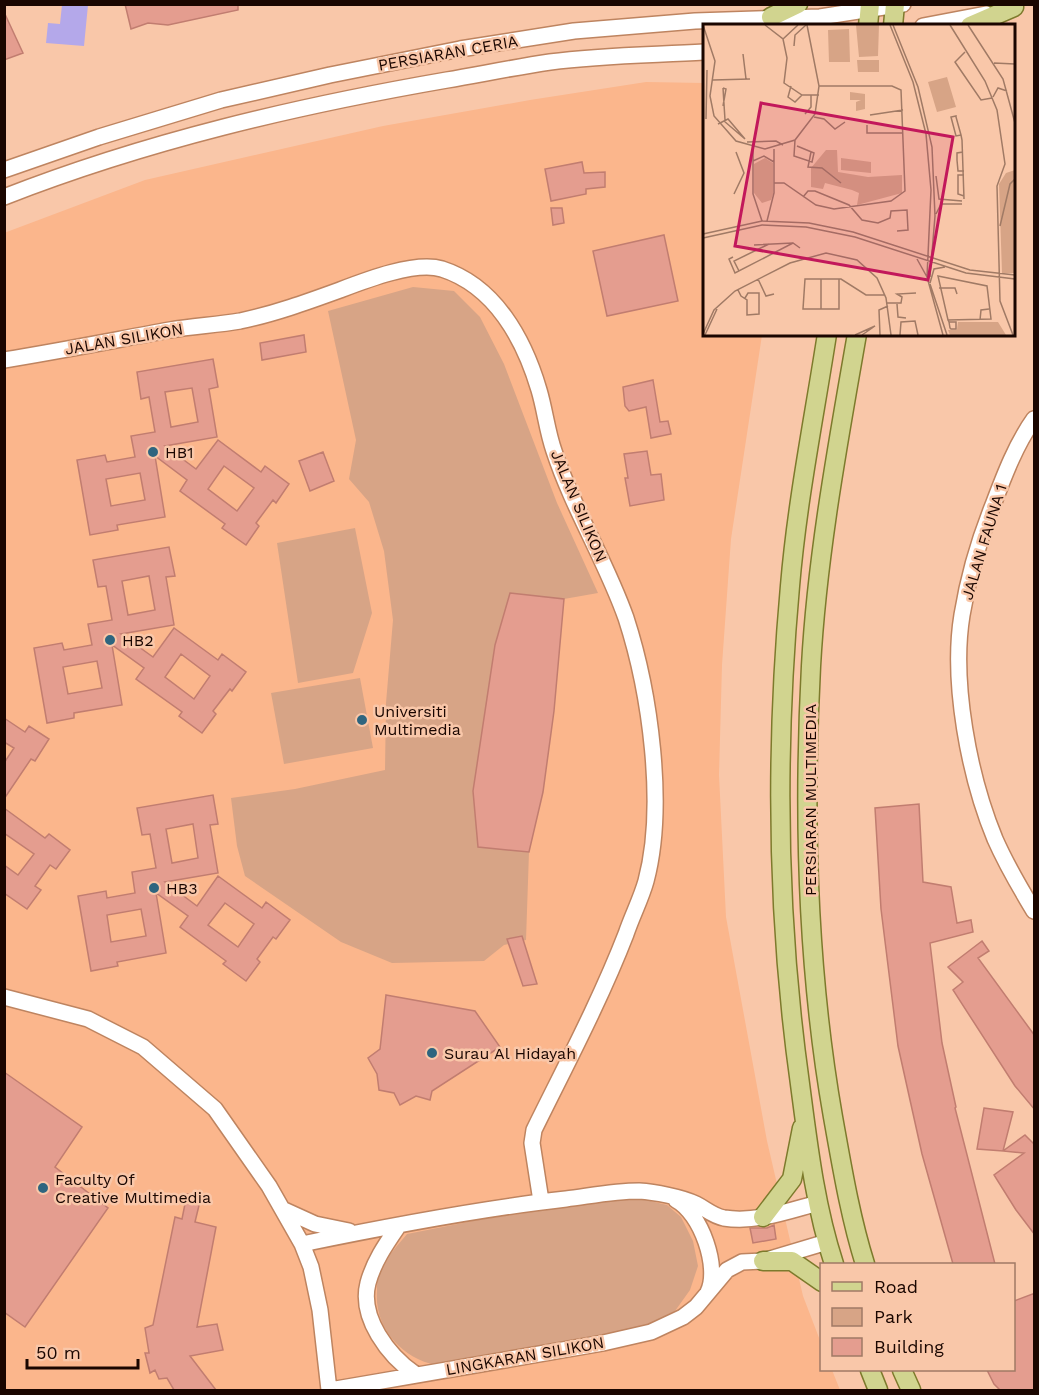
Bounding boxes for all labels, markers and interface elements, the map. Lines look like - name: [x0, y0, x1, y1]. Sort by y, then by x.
- inset map: [703, 24, 1015, 336]
- street label: PERSIARAN CERIA: [377, 31, 520, 75]
- street label: JALAN SILIKON: [63, 319, 185, 359]
- place label: HB1: [165, 443, 193, 462]
- marker: HB1: [146, 445, 160, 459]
- street label: JALAN SILIKON: [547, 447, 611, 565]
- street label: JALAN FAUNA 1: [957, 482, 1011, 602]
- place label: HB2: [122, 631, 154, 650]
- marker: HB2: [103, 633, 117, 647]
- place label: Universiti Multimedia: [374, 702, 461, 739]
- street label: PERSIARAN MULTIMEDIA: [801, 703, 820, 896]
- marker: Universiti Multimedia: [355, 713, 369, 727]
- place label: HB3: [166, 879, 198, 898]
- marker: HB3: [147, 881, 161, 895]
- place label: Surau Al Hidayah: [444, 1044, 576, 1063]
- marker: Surau Al Hidayah: [425, 1046, 439, 1060]
- place label: Faculty Of Creative Multimedia: [55, 1170, 211, 1207]
- marker: Faculty Of Creative Multimedia: [36, 1181, 50, 1195]
- legend: [820, 1263, 1015, 1371]
- text: Road: [874, 1276, 918, 1297]
- text: Park: [874, 1306, 913, 1327]
- scale bar: [27, 1332, 138, 1370]
- street label: LINGKARAN SILIKON: [445, 1333, 605, 1379]
- text: Building: [874, 1336, 944, 1357]
- text: 50 m: [36, 1342, 81, 1363]

